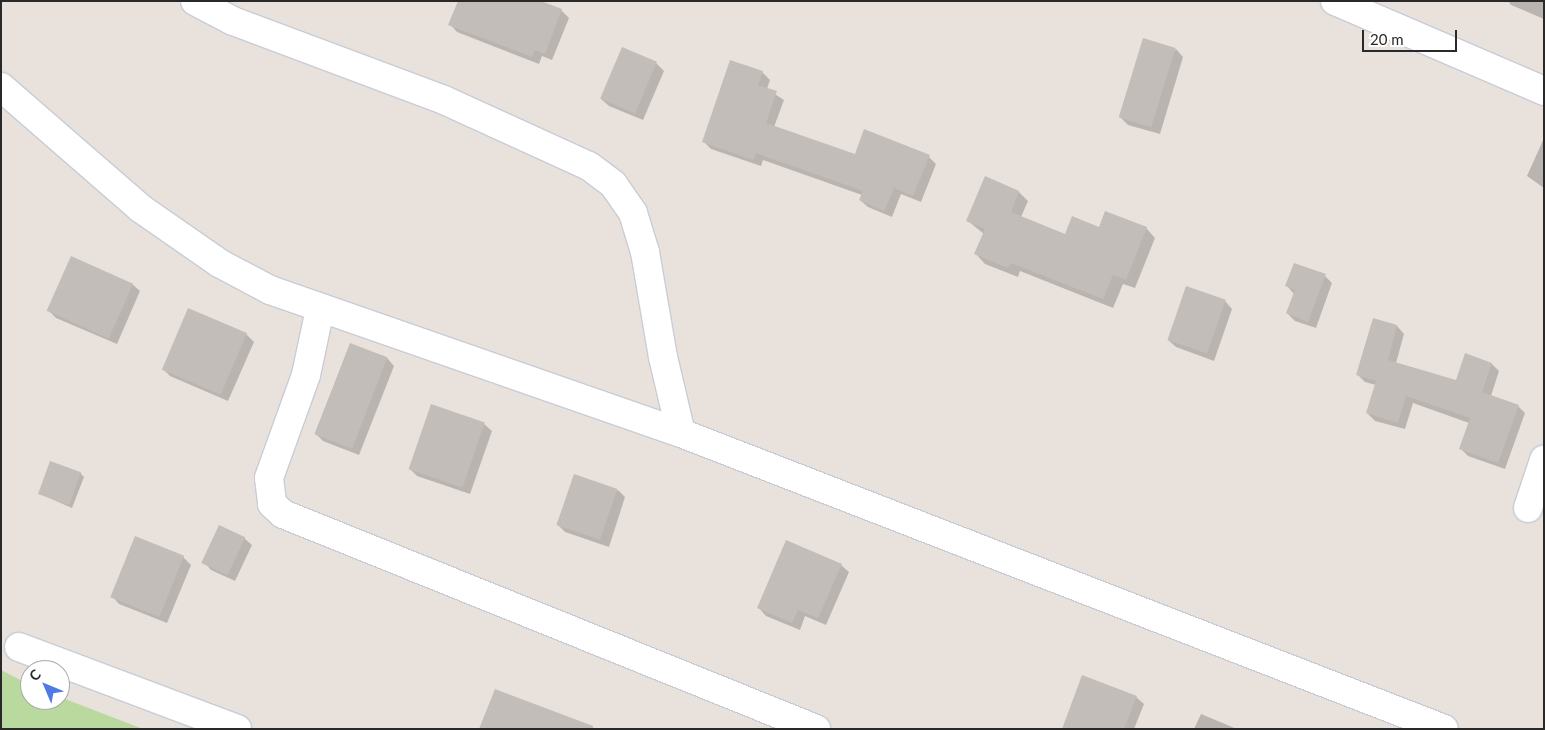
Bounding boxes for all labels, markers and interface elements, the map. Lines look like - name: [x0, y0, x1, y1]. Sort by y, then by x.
- scale bar: [1365, 20, 1460, 52]
- text: 20 m: [1370, 30, 1404, 48]
- north arrow: [20, 660, 70, 710]
- text: С: [25, 665, 44, 684]

